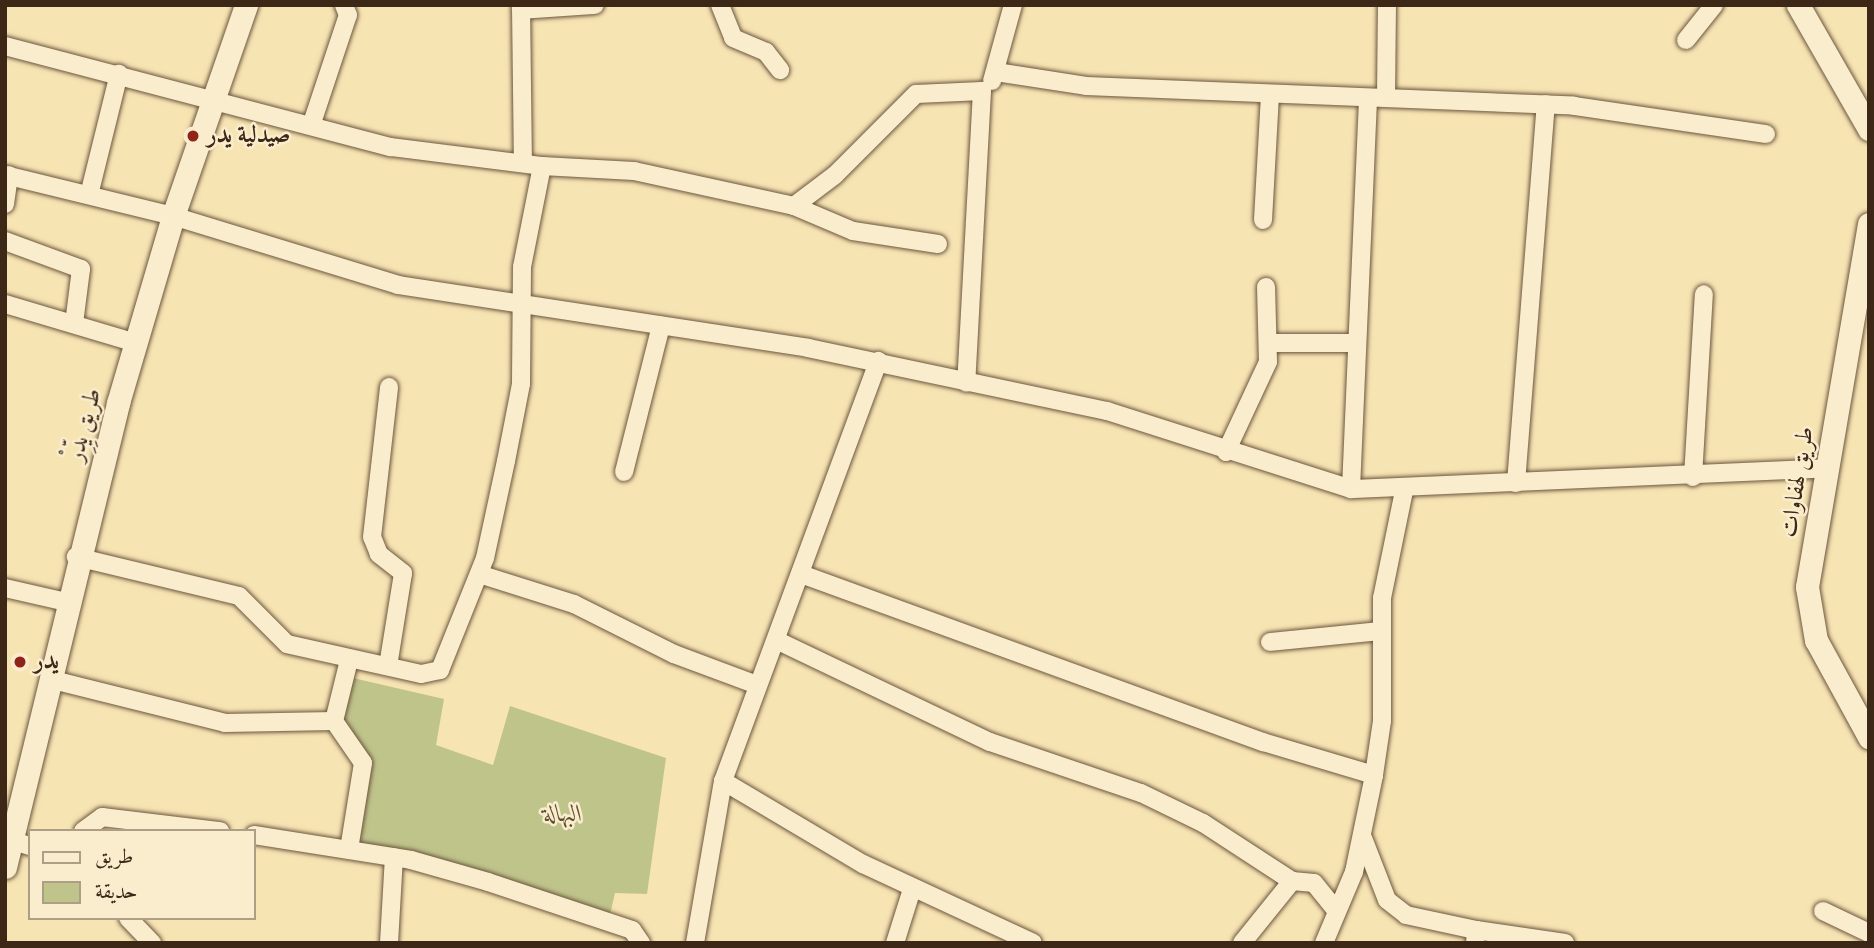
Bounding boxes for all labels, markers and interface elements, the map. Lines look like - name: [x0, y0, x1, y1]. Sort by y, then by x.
- place label: صيدلية يدر: [207, 122, 291, 150]
- marker: صيدلية يدر: [185, 128, 201, 144]
- street label: طريق يِدِّرْ: [61, 385, 109, 465]
- street label: طريق لهفاوات: [1775, 424, 1821, 540]
- place label: يدر: [34, 648, 59, 676]
- marker: يدر: [12, 654, 28, 670]
- park label: البهالة: [544, 801, 582, 829]
- legend: [28, 829, 256, 920]
- text: طريق: [95, 844, 133, 871]
- text: حديقة: [95, 879, 138, 906]

